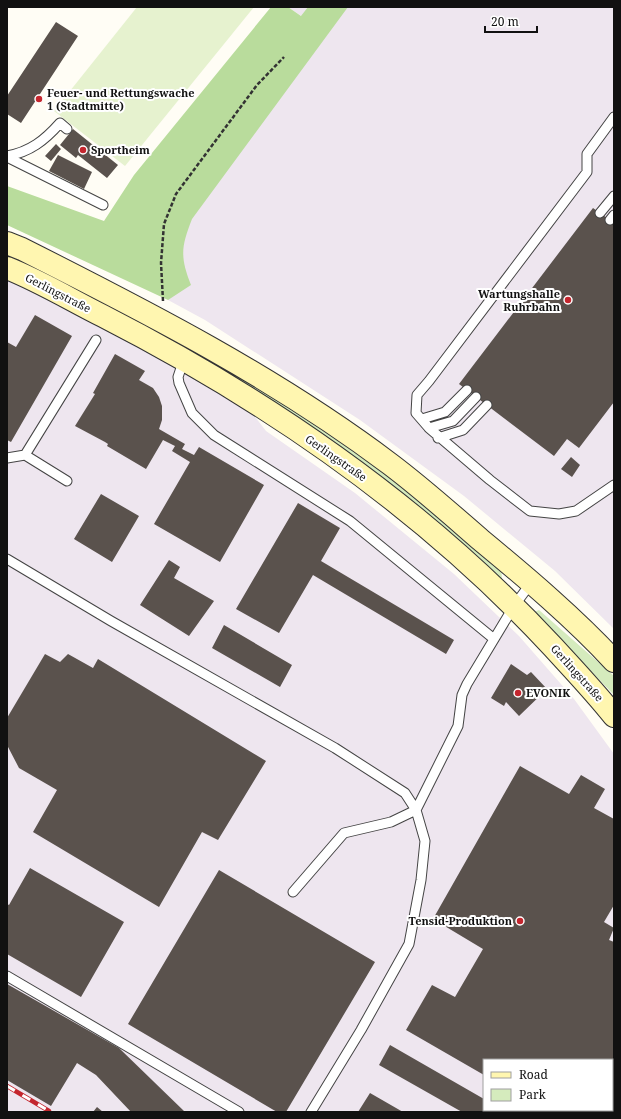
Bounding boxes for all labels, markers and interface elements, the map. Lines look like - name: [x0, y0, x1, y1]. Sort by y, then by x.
- scale bar: [485, 8, 537, 34]
- text: 20 m: [491, 13, 519, 30]
- place label: Feuer- und Rettungswache 1 (Stadtmitte): [47, 85, 195, 113]
- marker: Feuer- und Rettungswache 1 (Stadtmitte): [34, 94, 44, 104]
- place label: Sportheim: [91, 142, 150, 157]
- marker: Sportheim: [78, 145, 88, 155]
- street label: Gerlingstraße: [23, 270, 94, 316]
- place label: Wartungshalle Ruhrbahn: [478, 286, 561, 314]
- marker: Wartungshalle Ruhrbahn: [563, 295, 573, 305]
- street label: Gerlingstraße: [303, 431, 370, 484]
- street label: Gerlingstraße: [548, 641, 607, 704]
- place label: EVONIK: [526, 685, 571, 700]
- marker: EVONIK: [513, 688, 523, 698]
- place label: Tensid-Produktion: [408, 913, 513, 928]
- marker: Tensid-Produktion: [515, 916, 525, 926]
- legend: [483, 1059, 613, 1111]
- text: Road: [519, 1066, 549, 1083]
- text: Park: [519, 1086, 547, 1103]

